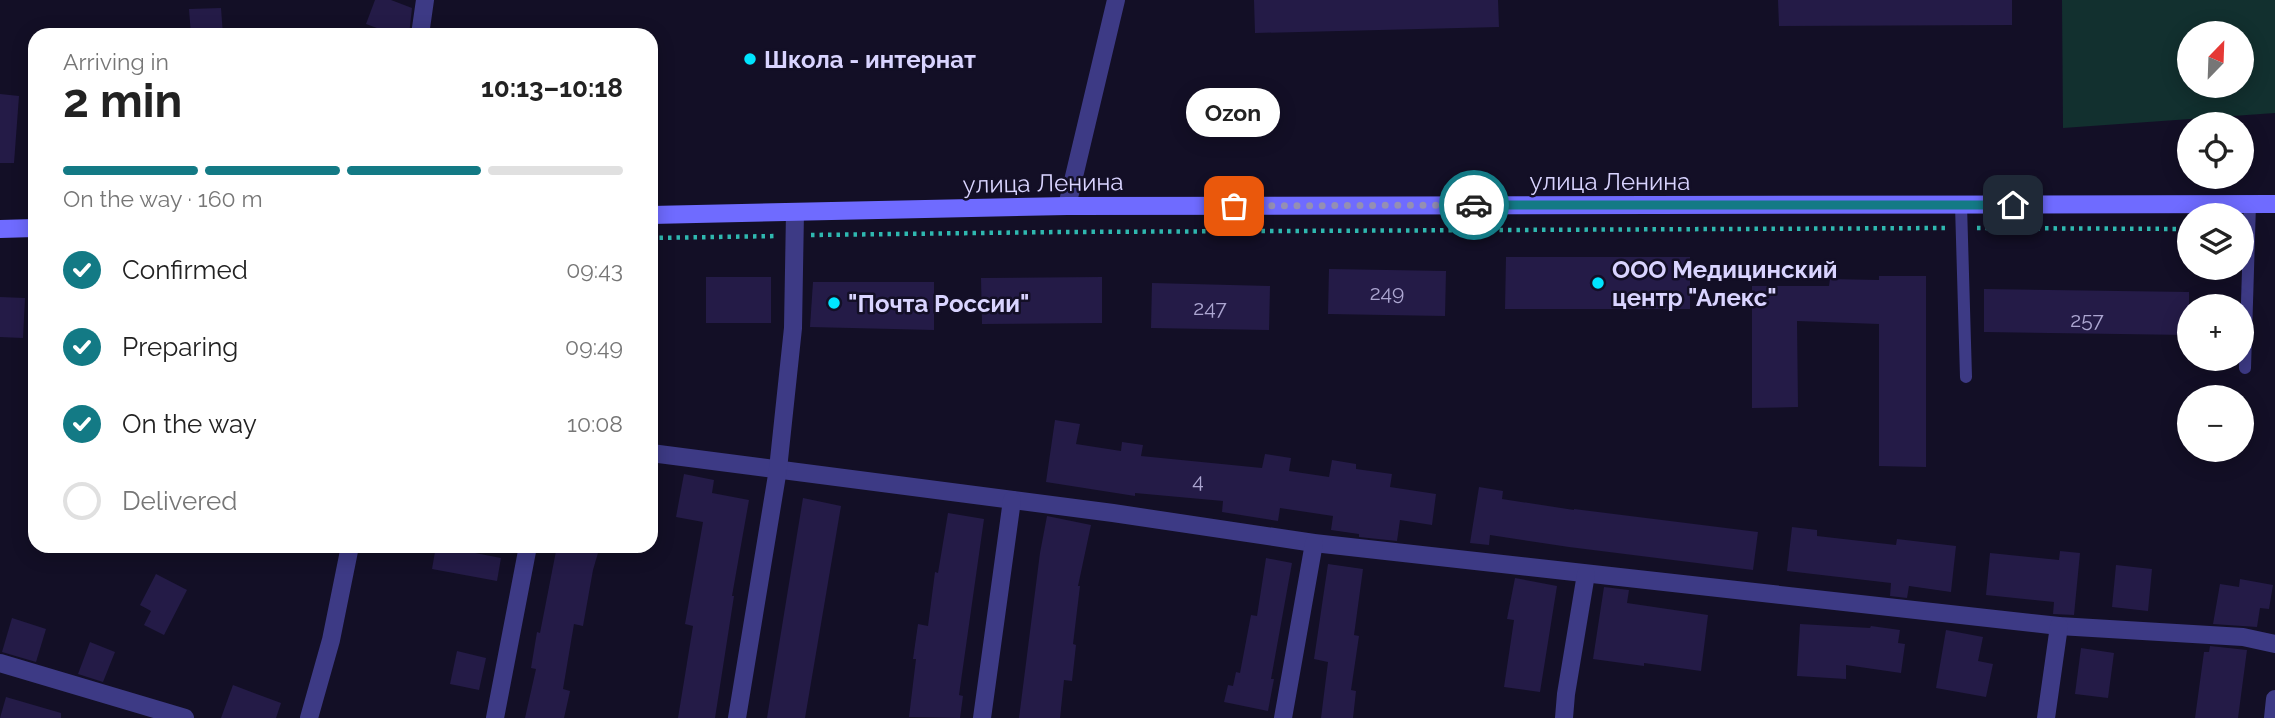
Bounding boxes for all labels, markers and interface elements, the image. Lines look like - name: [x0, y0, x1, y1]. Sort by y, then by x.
- north arrow: [2177, 21, 2254, 98]
- map controls: [2177, 21, 2254, 462]
- place label: Школа - интернат: [764, 45, 976, 74]
- text: Arriving in: [63, 48, 169, 75]
- marker: Школа - интернат: [742, 51, 758, 67]
- text: 10:13–10:18: [481, 73, 623, 103]
- text: 2 min: [63, 74, 182, 128]
- callout: Ozon: [1187, 87, 1281, 136]
- text: Ozon: [1205, 99, 1261, 126]
- button: locate: [2177, 112, 2254, 189]
- street label: улица Ленина: [962, 167, 1124, 199]
- street label: улица Ленина: [1530, 167, 1690, 196]
- courier: [1439, 170, 1509, 240]
- pin: [1983, 175, 2043, 235]
- pin: [1204, 176, 1264, 236]
- text: On the way · 160 m: [63, 185, 263, 212]
- icon: car: [1455, 186, 1493, 224]
- icon: home: [1994, 186, 2032, 224]
- icon: bag: [1215, 187, 1253, 225]
- button: layers: [2177, 203, 2254, 280]
- icon: check: [63, 251, 101, 289]
- text: Confirmed: [122, 255, 248, 285]
- place label: ООО Медицинский центр "Алекс": [1612, 255, 1838, 312]
- text: 09:43: [566, 256, 623, 283]
- marker: ООО Медицинский центр "Алекс": [1590, 275, 1606, 291]
- house number: 249: [1370, 280, 1404, 305]
- place label: "Почта России": [848, 289, 1029, 318]
- button: +: [2177, 294, 2254, 371]
- marker: "Почта России": [826, 295, 842, 311]
- house number: 247: [1193, 295, 1228, 320]
- house number: 257: [2070, 307, 2105, 332]
- icon: check: [63, 328, 101, 366]
- text: Preparing: [122, 332, 238, 362]
- text: 09:49: [565, 333, 623, 360]
- button: −: [2177, 385, 2254, 462]
- icon: check: [63, 405, 101, 443]
- text: On the way: [122, 409, 257, 439]
- text: 10:08: [567, 410, 623, 437]
- house number: 4: [1192, 468, 1204, 493]
- text: Delivered: [122, 486, 237, 516]

